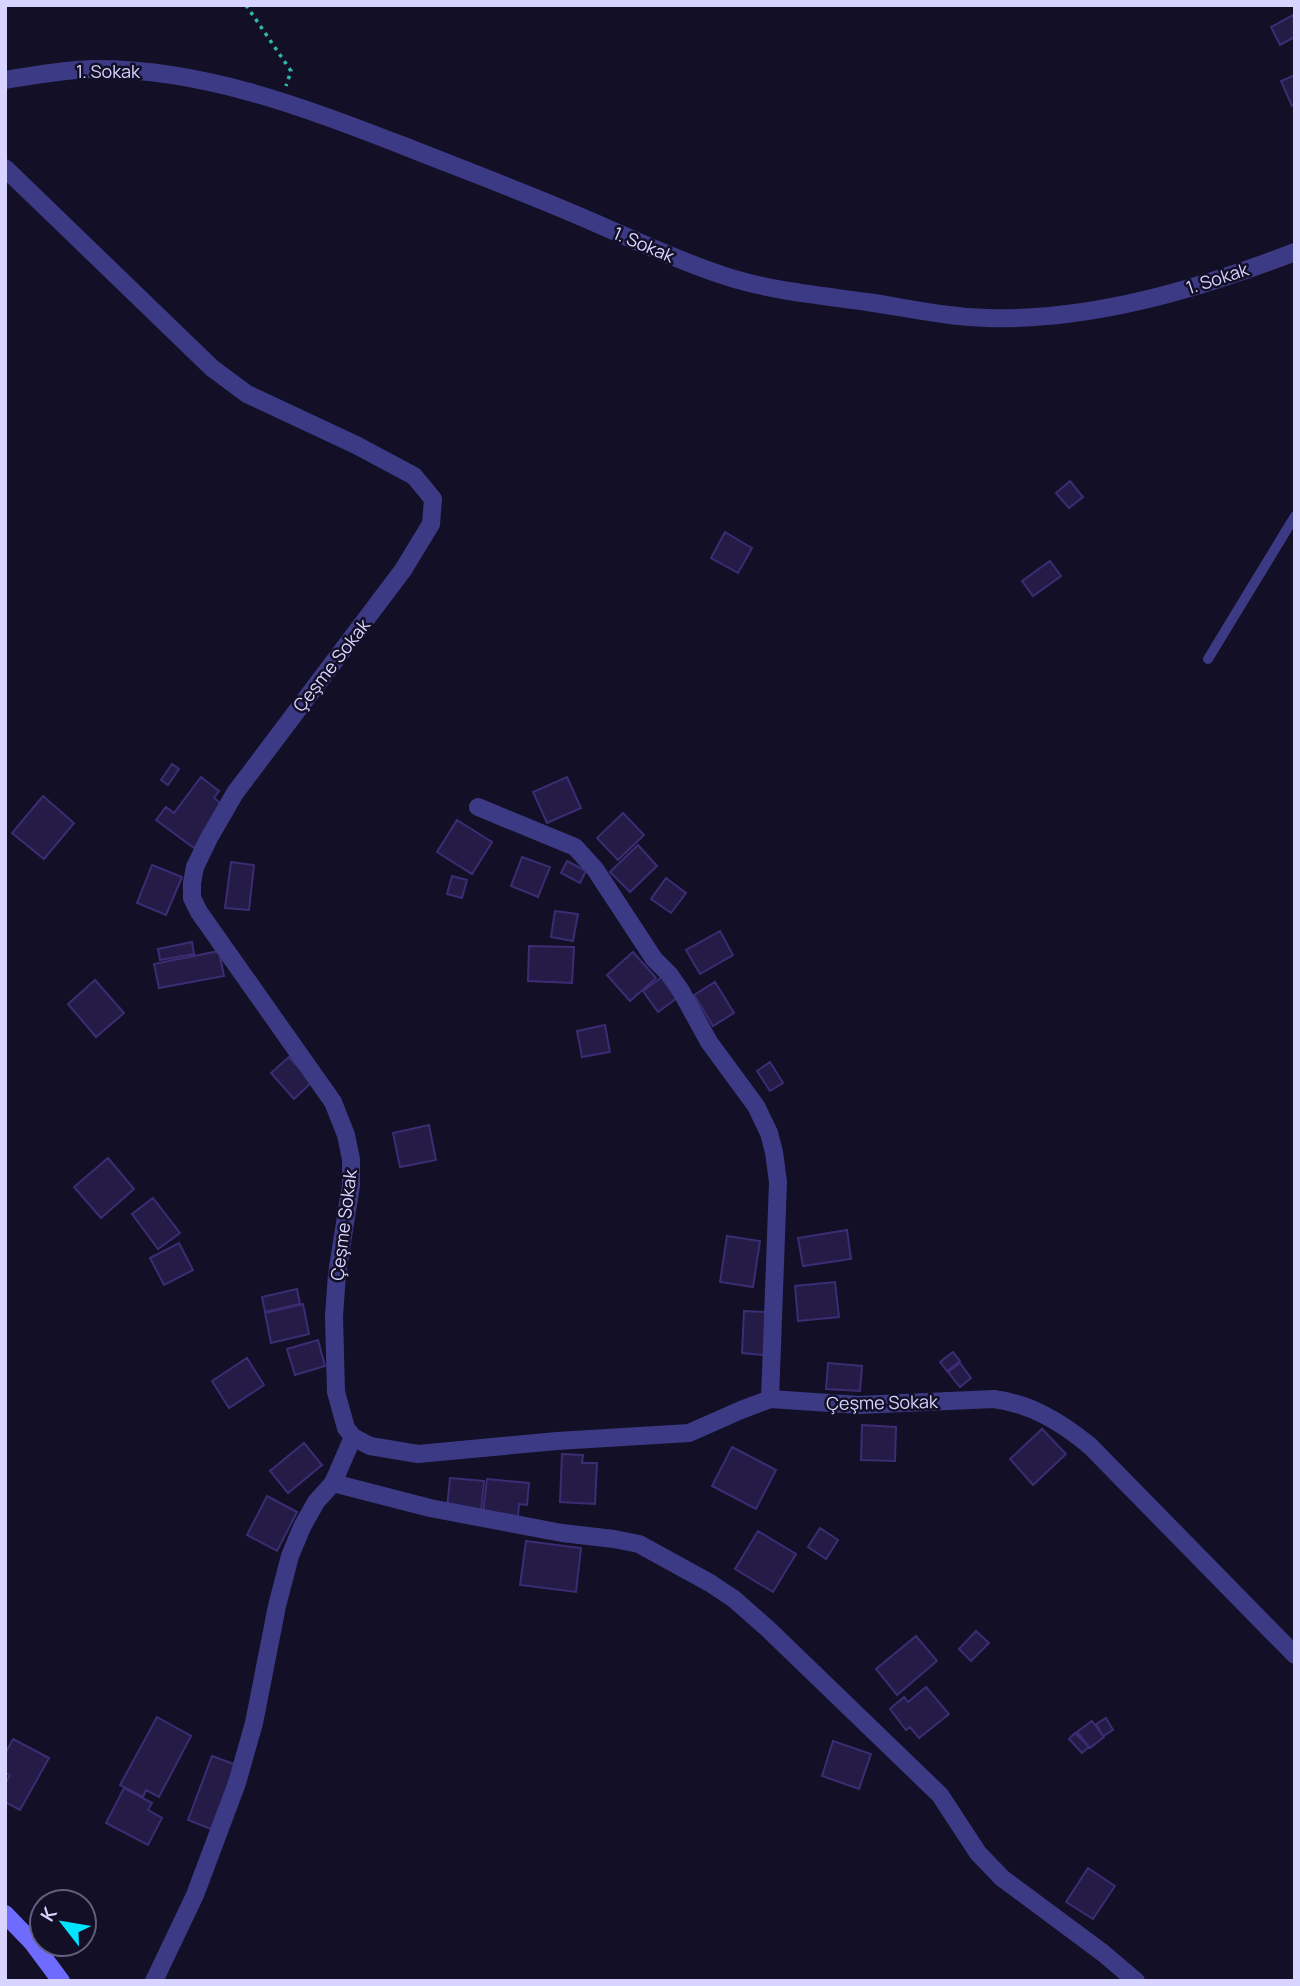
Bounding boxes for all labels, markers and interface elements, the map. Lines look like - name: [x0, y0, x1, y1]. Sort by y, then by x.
- street label: 1. Sokak: [76, 59, 141, 83]
- street label: 1. Sokak: [610, 220, 679, 268]
- street label: 1. Sokak: [1183, 256, 1252, 299]
- street label: Çeşme Sokak: [287, 613, 376, 716]
- street label: Çeşme Sokak: [324, 1167, 362, 1282]
- street label: Çeşme Sokak: [826, 1389, 939, 1415]
- north arrow: [28, 1888, 98, 1958]
- text: K: [34, 1902, 63, 1926]

